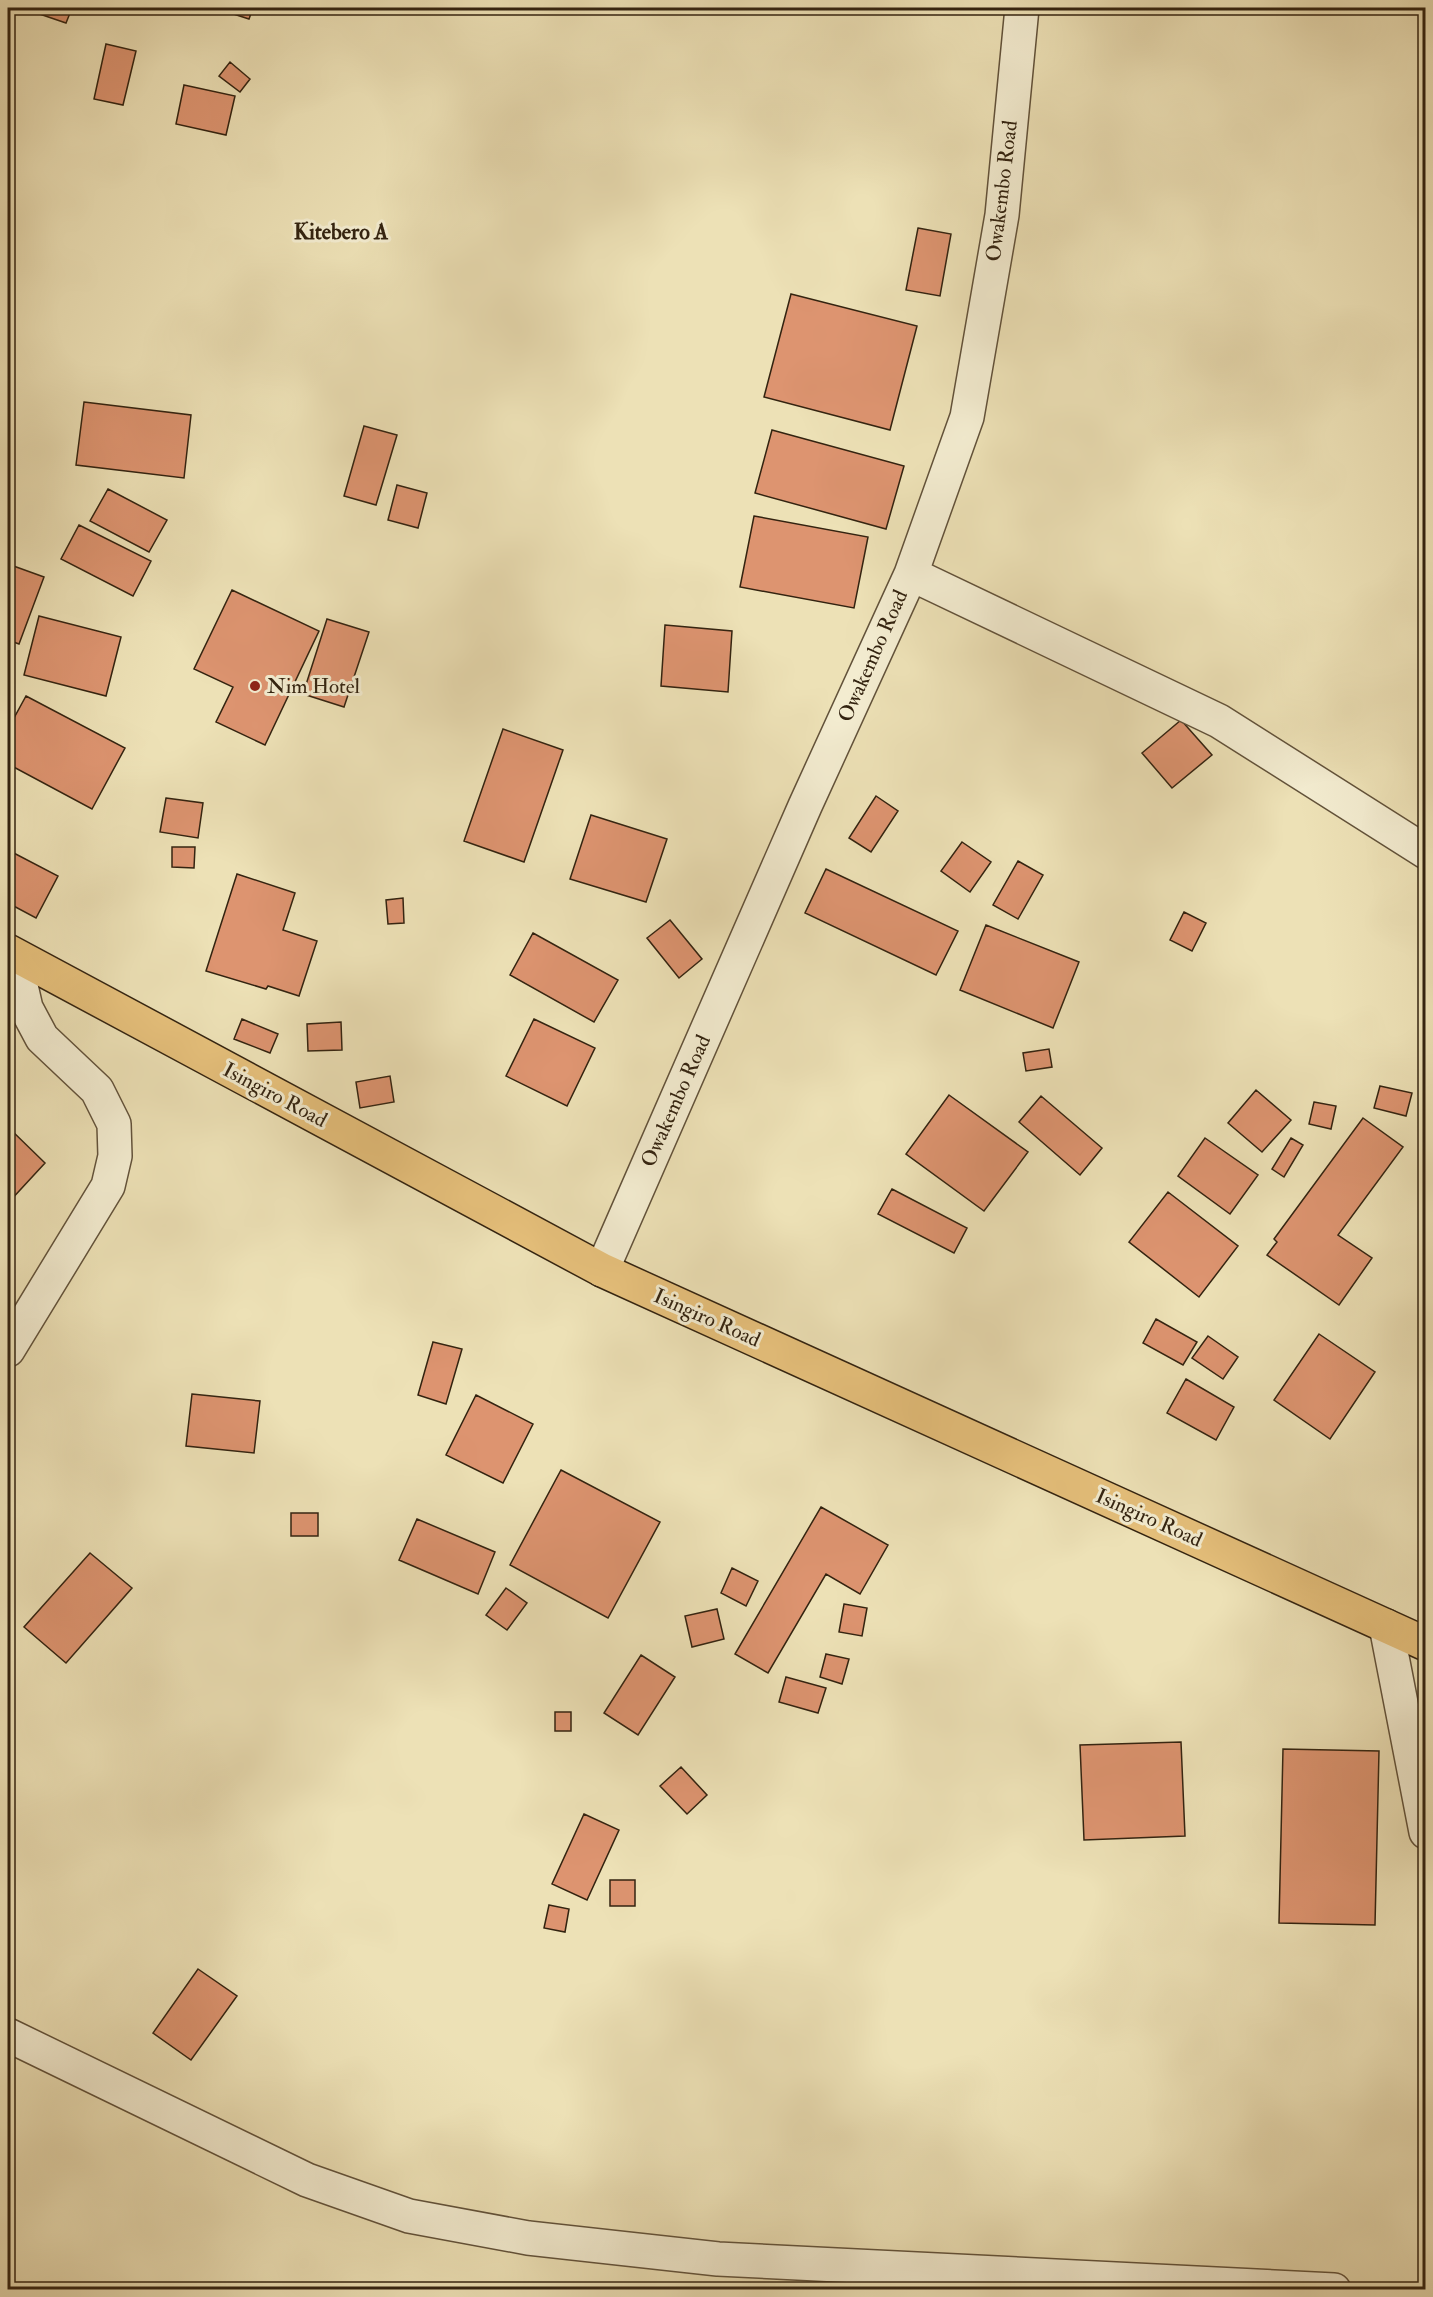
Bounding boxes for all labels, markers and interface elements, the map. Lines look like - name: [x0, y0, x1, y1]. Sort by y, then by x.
- street label: Owakembo Road: [980, 118, 1024, 263]
- district label: Kitebero A: [294, 218, 389, 246]
- street label: Owakembo Road: [832, 585, 914, 726]
- place label: Nim Hotel: [267, 673, 361, 700]
- marker: Nim Hotel: [248, 679, 262, 693]
- street label: Owakembo Road: [635, 1030, 717, 1171]
- street label: Isingiro Road: [218, 1056, 332, 1134]
- street label: Isingiro Road: [649, 1282, 765, 1354]
- street label: Isingiro Road: [1091, 1482, 1207, 1554]

